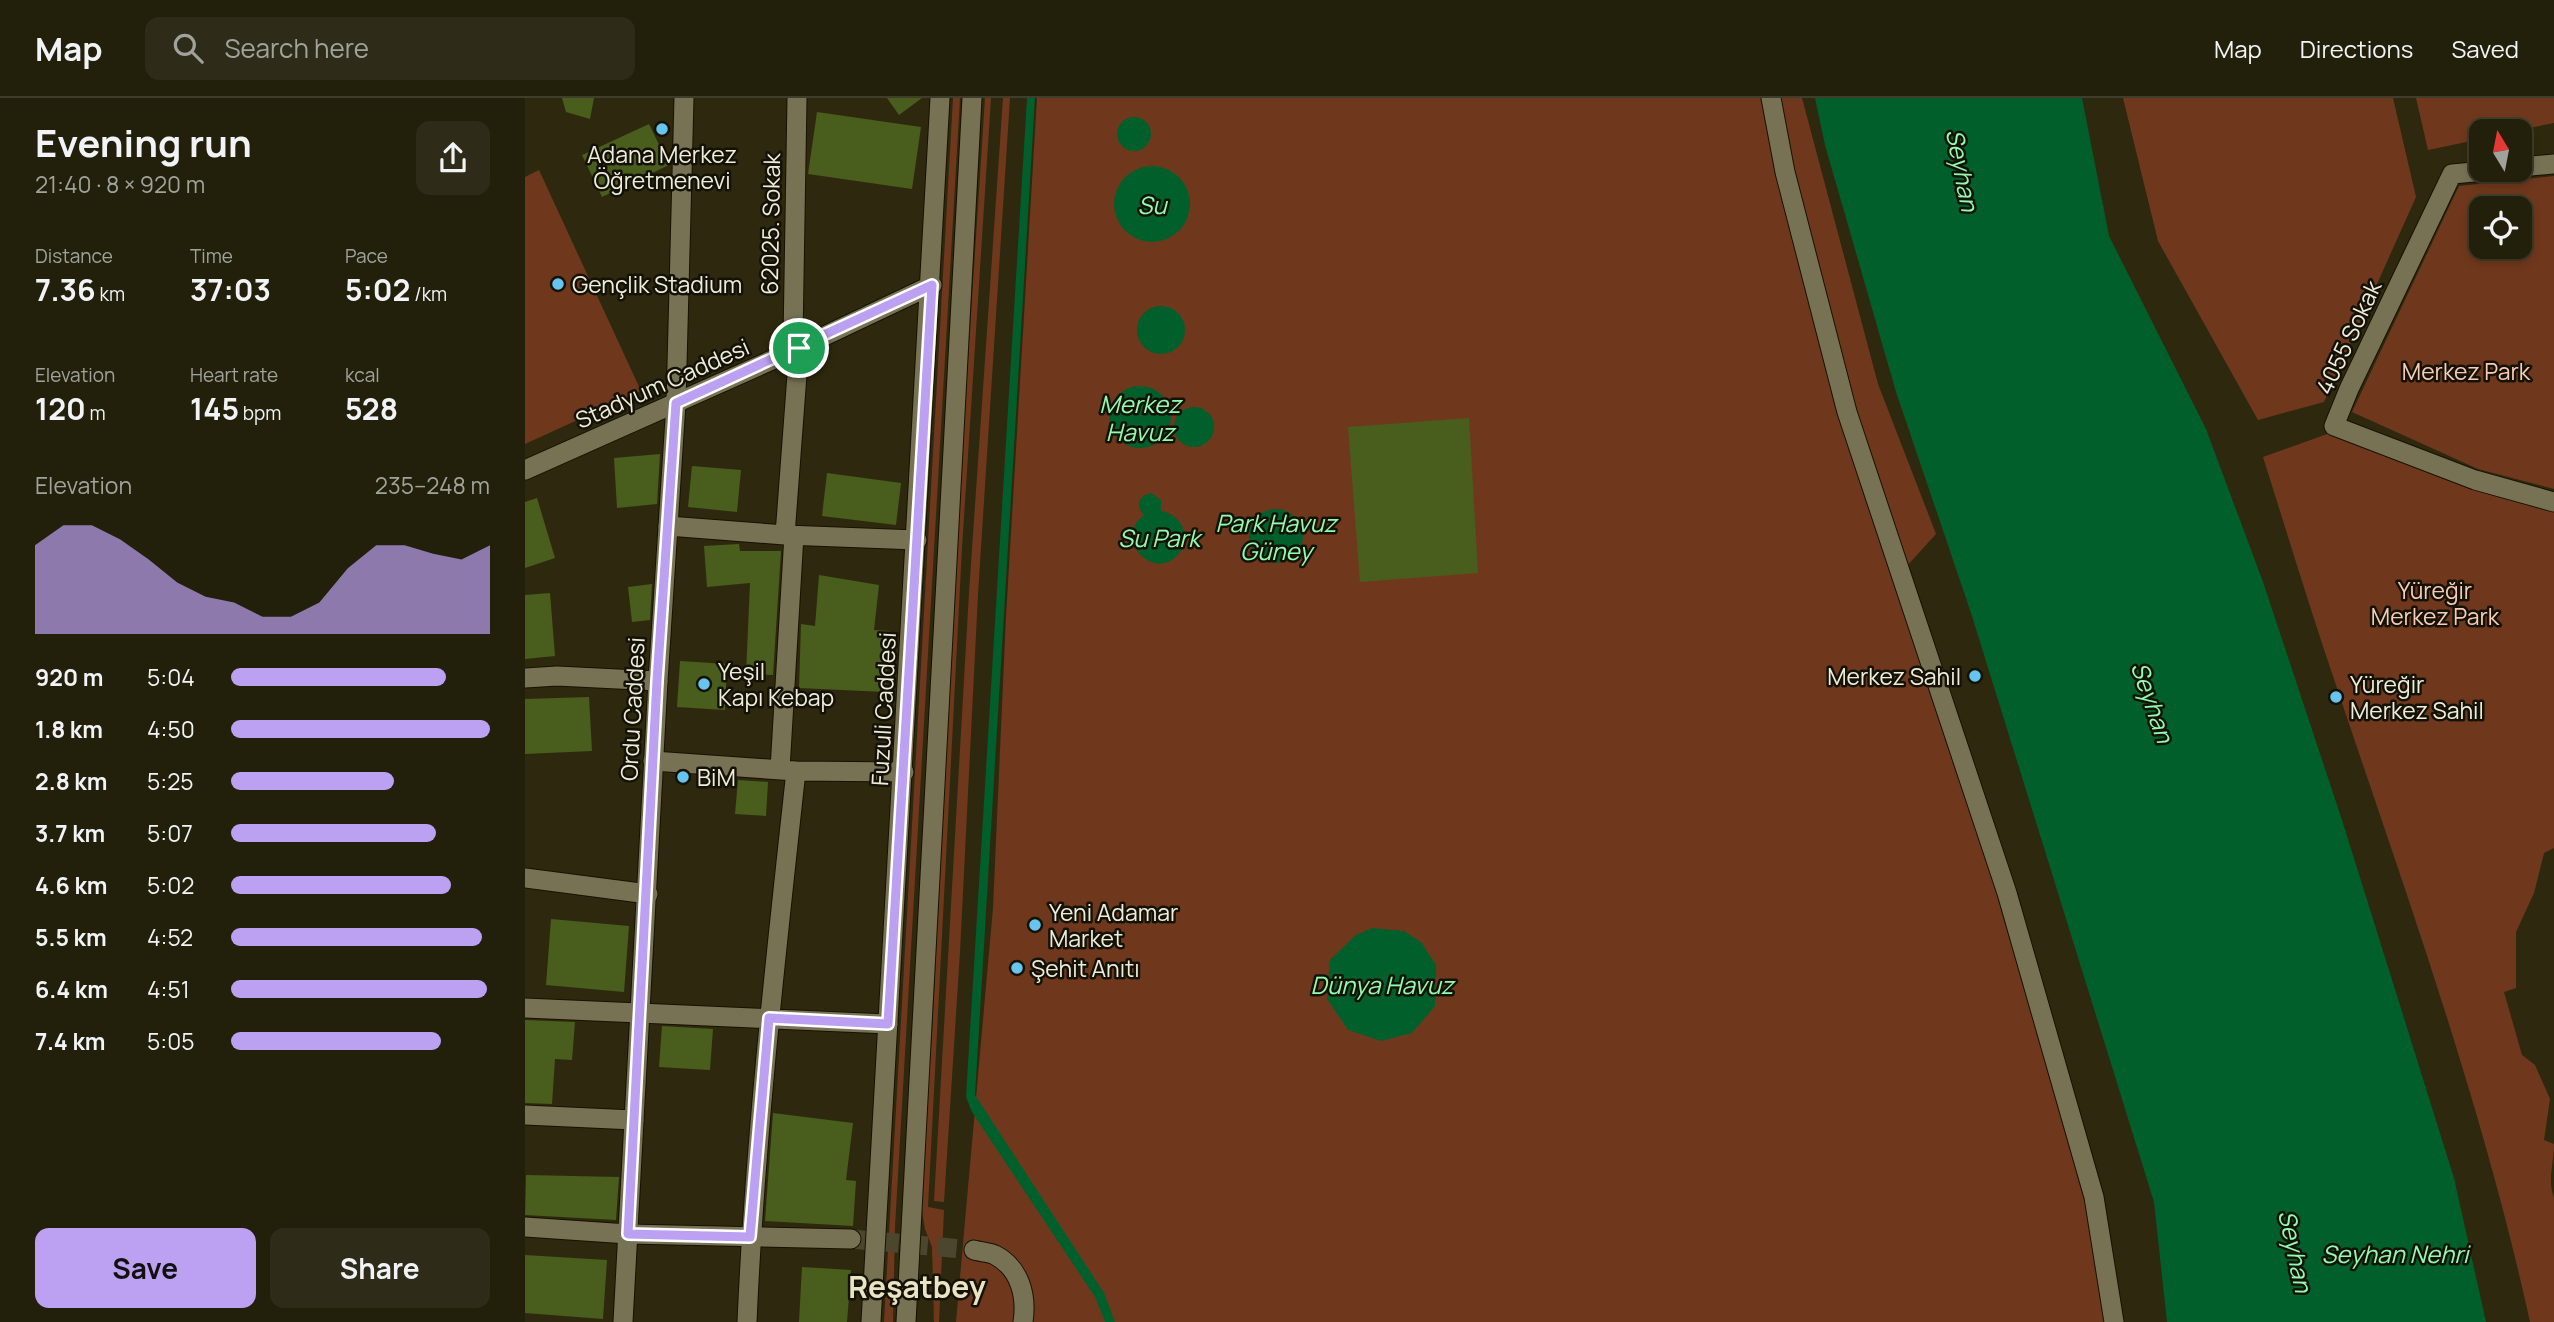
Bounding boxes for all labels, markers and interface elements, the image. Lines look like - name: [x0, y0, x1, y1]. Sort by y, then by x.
- search box: [145, 17, 635, 80]
- text: Map: [35, 26, 103, 71]
- icon: search: [169, 29, 207, 67]
- text: Search here: [225, 30, 369, 66]
- text: Map: [2214, 32, 2262, 65]
- text: Directions: [2300, 32, 2413, 65]
- text: Saved: [2451, 32, 2519, 65]
- text: Evening run: [35, 116, 252, 168]
- north arrow: [2469, 119, 2532, 182]
- map controls: [2469, 119, 2532, 259]
- button: share: [416, 121, 490, 195]
- marker: Adana Merkez Öğretmenevi: [654, 121, 670, 137]
- water label: Seyhan: [1939, 126, 1987, 215]
- place label: Adana Merkez Öğretmenevi: [587, 138, 737, 196]
- street label: 62025. Sokak: [753, 152, 787, 295]
- text: 21:40 · 8 × 920 m: [35, 168, 205, 200]
- water label: Su: [1137, 188, 1168, 221]
- button: locate: [2469, 196, 2532, 259]
- text: Distance: [35, 243, 113, 269]
- text: Time: [190, 243, 233, 269]
- text: Pace: [345, 243, 388, 269]
- place label: Gençlik Stadium: [572, 268, 742, 300]
- text: 7.36: [35, 269, 96, 310]
- text: 37:03: [190, 269, 271, 310]
- text: 5:02: [345, 269, 410, 310]
- street label: 4055 Sokak: [2308, 274, 2389, 399]
- marker: Gençlik Stadium: [550, 276, 566, 292]
- text: km: [96, 281, 125, 307]
- text: /km: [410, 281, 447, 307]
- pin: [769, 318, 829, 378]
- icon: arrive: [780, 329, 818, 367]
- street label: Stadyum Caddesi: [570, 330, 754, 436]
- park label: Merkez Park: [2402, 355, 2531, 387]
- text: Elevation: [35, 362, 115, 388]
- text: Heart rate: [190, 362, 278, 388]
- text: kcal: [345, 362, 380, 388]
- water label: Merkez Havuz: [1099, 387, 1183, 448]
- text: 120: [35, 388, 86, 429]
- text: 145: [190, 388, 239, 429]
- text: 528: [345, 388, 398, 429]
- text: m: [86, 400, 106, 426]
- text: bpm: [239, 400, 281, 426]
- text: Elevation: [35, 469, 132, 501]
- text: 235–248 m: [375, 469, 490, 501]
- water label: Park Havuz Güney: [1215, 506, 1339, 567]
- water label: Su Park: [1118, 521, 1203, 554]
- park label: Yüreğir Merkez Park: [2371, 574, 2500, 632]
- street label: Fuzuli Caddesi: [863, 631, 903, 787]
- street label: Ordu Caddesi: [612, 636, 652, 782]
- place label: Yeşil Kapı Kebap: [718, 655, 834, 713]
- water label: Seyhan: [2124, 657, 2182, 747]
- place label: Merkez Sahil: [1827, 660, 1961, 692]
- text: 920 m: [35, 661, 103, 693]
- text: 5:04: [147, 661, 195, 693]
- marker: Merkez Sahil: [1967, 668, 1983, 684]
- place label: Yüreğir Merkez Sahil: [2350, 668, 2484, 726]
- marker: Yeşil Kapı Kebap: [696, 676, 712, 692]
- marker: Yüreğir Merkez Sahil: [2328, 689, 2344, 705]
- text: 1.8 km: [35, 713, 103, 745]
- text: 4:50: [147, 713, 195, 745]
- place label: BiM: [697, 761, 736, 793]
- text: 2.8 km: [35, 765, 107, 797]
- text: 5:25: [147, 765, 194, 797]
- marker: BiM: [675, 769, 691, 785]
- text: 3.7 km: [35, 817, 105, 849]
- text: 5:07: [147, 817, 193, 849]
- text: 4.6 km: [35, 869, 107, 901]
- text: 5:02: [147, 869, 194, 901]
- place label: Yeni Adamar Market: [1049, 896, 1178, 954]
- marker: Yeni Adamar Market: [1027, 917, 1043, 933]
- text: 5.5 km: [35, 921, 107, 953]
- text: 4:52: [147, 921, 193, 953]
- place label: Şehit Anıtı: [1031, 952, 1140, 984]
- marker: Şehit Anıtı: [1009, 960, 1025, 976]
- water label: Dünya Havuz: [1311, 968, 1456, 1001]
- text: 6.4 km: [35, 973, 108, 1005]
- text: 4:51: [147, 973, 190, 1005]
- text: 7.4 km: [35, 1025, 106, 1057]
- text: 5:05: [147, 1025, 194, 1057]
- water label: Seyhan: [2271, 1207, 2321, 1296]
- button: Save: [35, 1228, 256, 1308]
- button: Share: [270, 1228, 490, 1308]
- water label: Seyhan Nehri: [2322, 1237, 2472, 1270]
- district label: Reşatbey: [848, 1266, 986, 1307]

